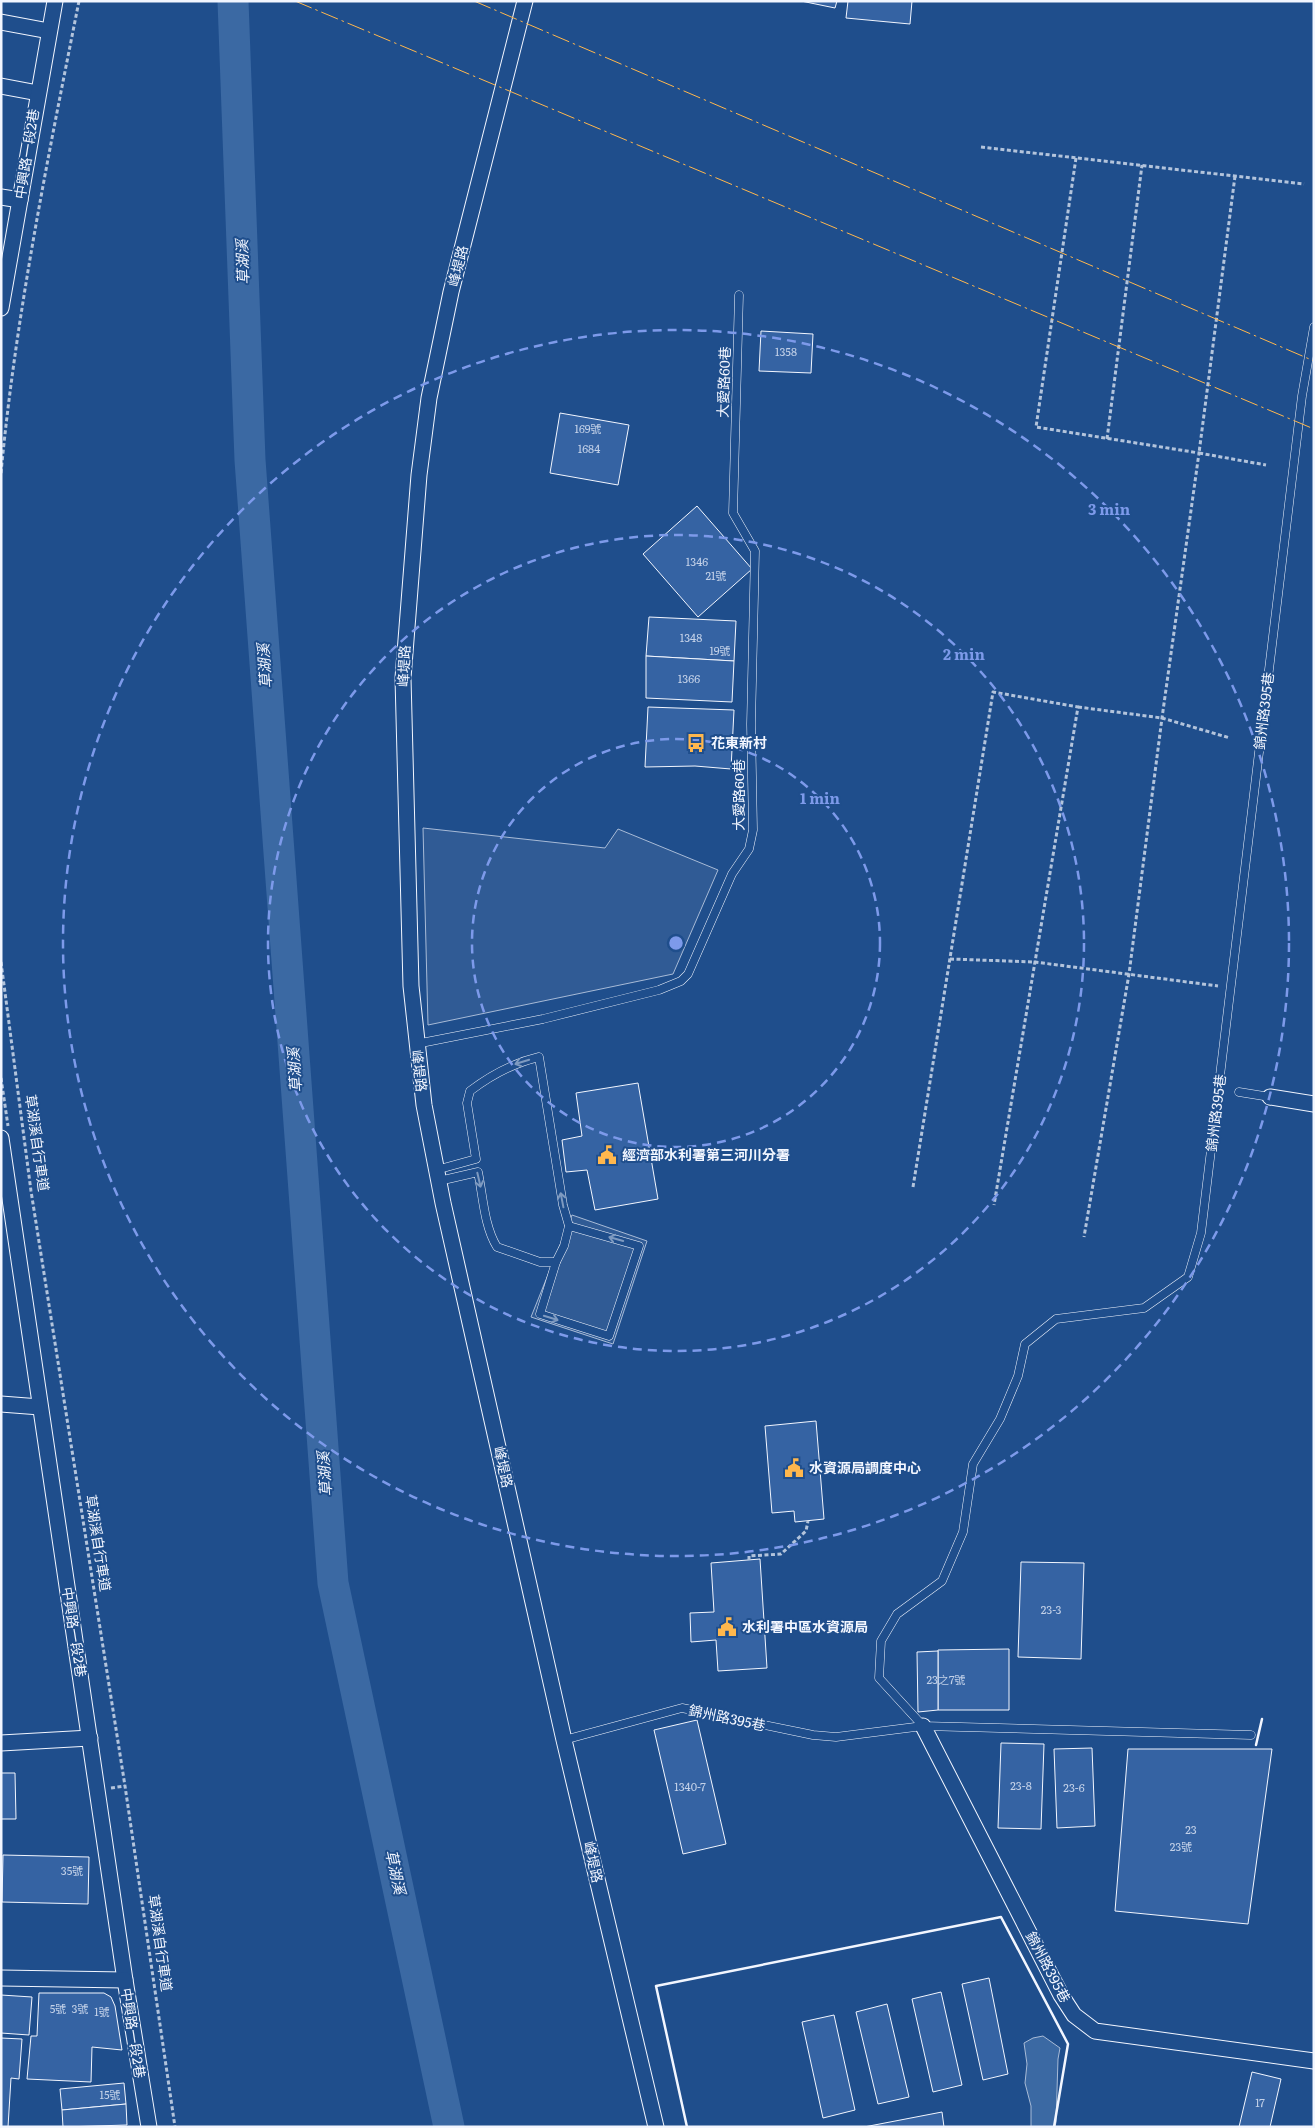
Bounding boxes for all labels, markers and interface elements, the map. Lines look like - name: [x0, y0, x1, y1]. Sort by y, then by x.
- street label: 中興路一段2巷: [9, 107, 43, 200]
- water label: 草湖溪: [229, 237, 254, 285]
- street label: 峰堤路: [442, 243, 472, 289]
- house number: 1358: [775, 343, 797, 359]
- street label: 大愛路60巷: [712, 346, 734, 418]
- house number: 169號: [574, 420, 602, 436]
- house number: 1684: [578, 440, 600, 456]
- text: 3 min: [1088, 497, 1131, 520]
- house number: 1346: [686, 553, 708, 569]
- house number: 21號: [705, 567, 727, 583]
- house number: 1348: [680, 629, 702, 645]
- water label: 草湖溪: [250, 641, 277, 689]
- house number: 19號: [709, 642, 731, 658]
- text: 2 min: [943, 642, 986, 665]
- street label: 峰堤路: [392, 644, 414, 687]
- house number: 1366: [678, 670, 700, 686]
- street label: 錦州路395巷: [1248, 671, 1278, 751]
- bus stop icon: 花東新村: [685, 732, 707, 754]
- place label: 花東新村: [711, 732, 767, 752]
- street label: 大愛路60巷: [728, 759, 748, 831]
- text: 1 min: [800, 786, 841, 809]
- centre of rings: [667, 934, 685, 952]
- water label: 草湖溪: [280, 1045, 307, 1093]
- street label: 峰堤路: [408, 1049, 432, 1093]
- one-way arrow: [514, 1057, 530, 1067]
- street label: 錦州路395巷: [1200, 1073, 1230, 1153]
- street label: 草湖溪自行車道: [21, 1093, 55, 1193]
- public building icon: 經濟部水利署第三河川分署: [596, 1144, 618, 1166]
- place label: 經濟部水利署第三河川分署: [622, 1144, 790, 1164]
- one-way arrow: [475, 1172, 485, 1188]
- one-way arrow: [557, 1192, 567, 1208]
- one-way arrow: [608, 1234, 624, 1244]
- one-way arrow: [542, 1314, 558, 1323]
- street label: 峰堤路: [490, 1444, 518, 1489]
- water label: 草湖溪: [310, 1449, 337, 1497]
- public building icon: 水資源局調度中心: [783, 1457, 805, 1479]
- place label: 水資源局調度中心: [809, 1457, 921, 1477]
- street label: 草湖溪自行車道: [81, 1493, 117, 1593]
- street label: 中興路一段2巷: [58, 1585, 92, 1678]
- house number: 23-3: [1041, 1601, 1061, 1617]
- public building icon: 水利署中區水資源局: [716, 1616, 738, 1638]
- place label: 水利署中區水資源局: [742, 1616, 868, 1636]
- house number: 23之7號: [926, 1671, 966, 1687]
- street label: 錦州路395巷: [687, 1699, 767, 1735]
- house number: 23-8: [1010, 1777, 1032, 1793]
- house number: 1340-7: [674, 1778, 706, 1794]
- house number: 23-6: [1063, 1779, 1085, 1795]
- house number: 23: [1185, 1821, 1197, 1837]
- house number: 23號: [1170, 1838, 1192, 1854]
- street label: 峰堤路: [580, 1839, 608, 1884]
- water label: 草湖溪: [381, 1847, 413, 1898]
- house number: 35號: [61, 1862, 83, 1878]
- street label: 草湖溪自行車道: [144, 1893, 178, 1993]
- street label: 錦州路395巷: [1022, 1927, 1076, 2006]
- street label: 中興路一段2巷: [117, 1986, 151, 2079]
- house number: 5號: [50, 2000, 66, 2016]
- house number: 3號: [72, 2000, 88, 2016]
- house number: 1號: [94, 2003, 110, 2019]
- house number: 15號: [99, 2086, 121, 2102]
- house number: 17: [1255, 2094, 1265, 2110]

